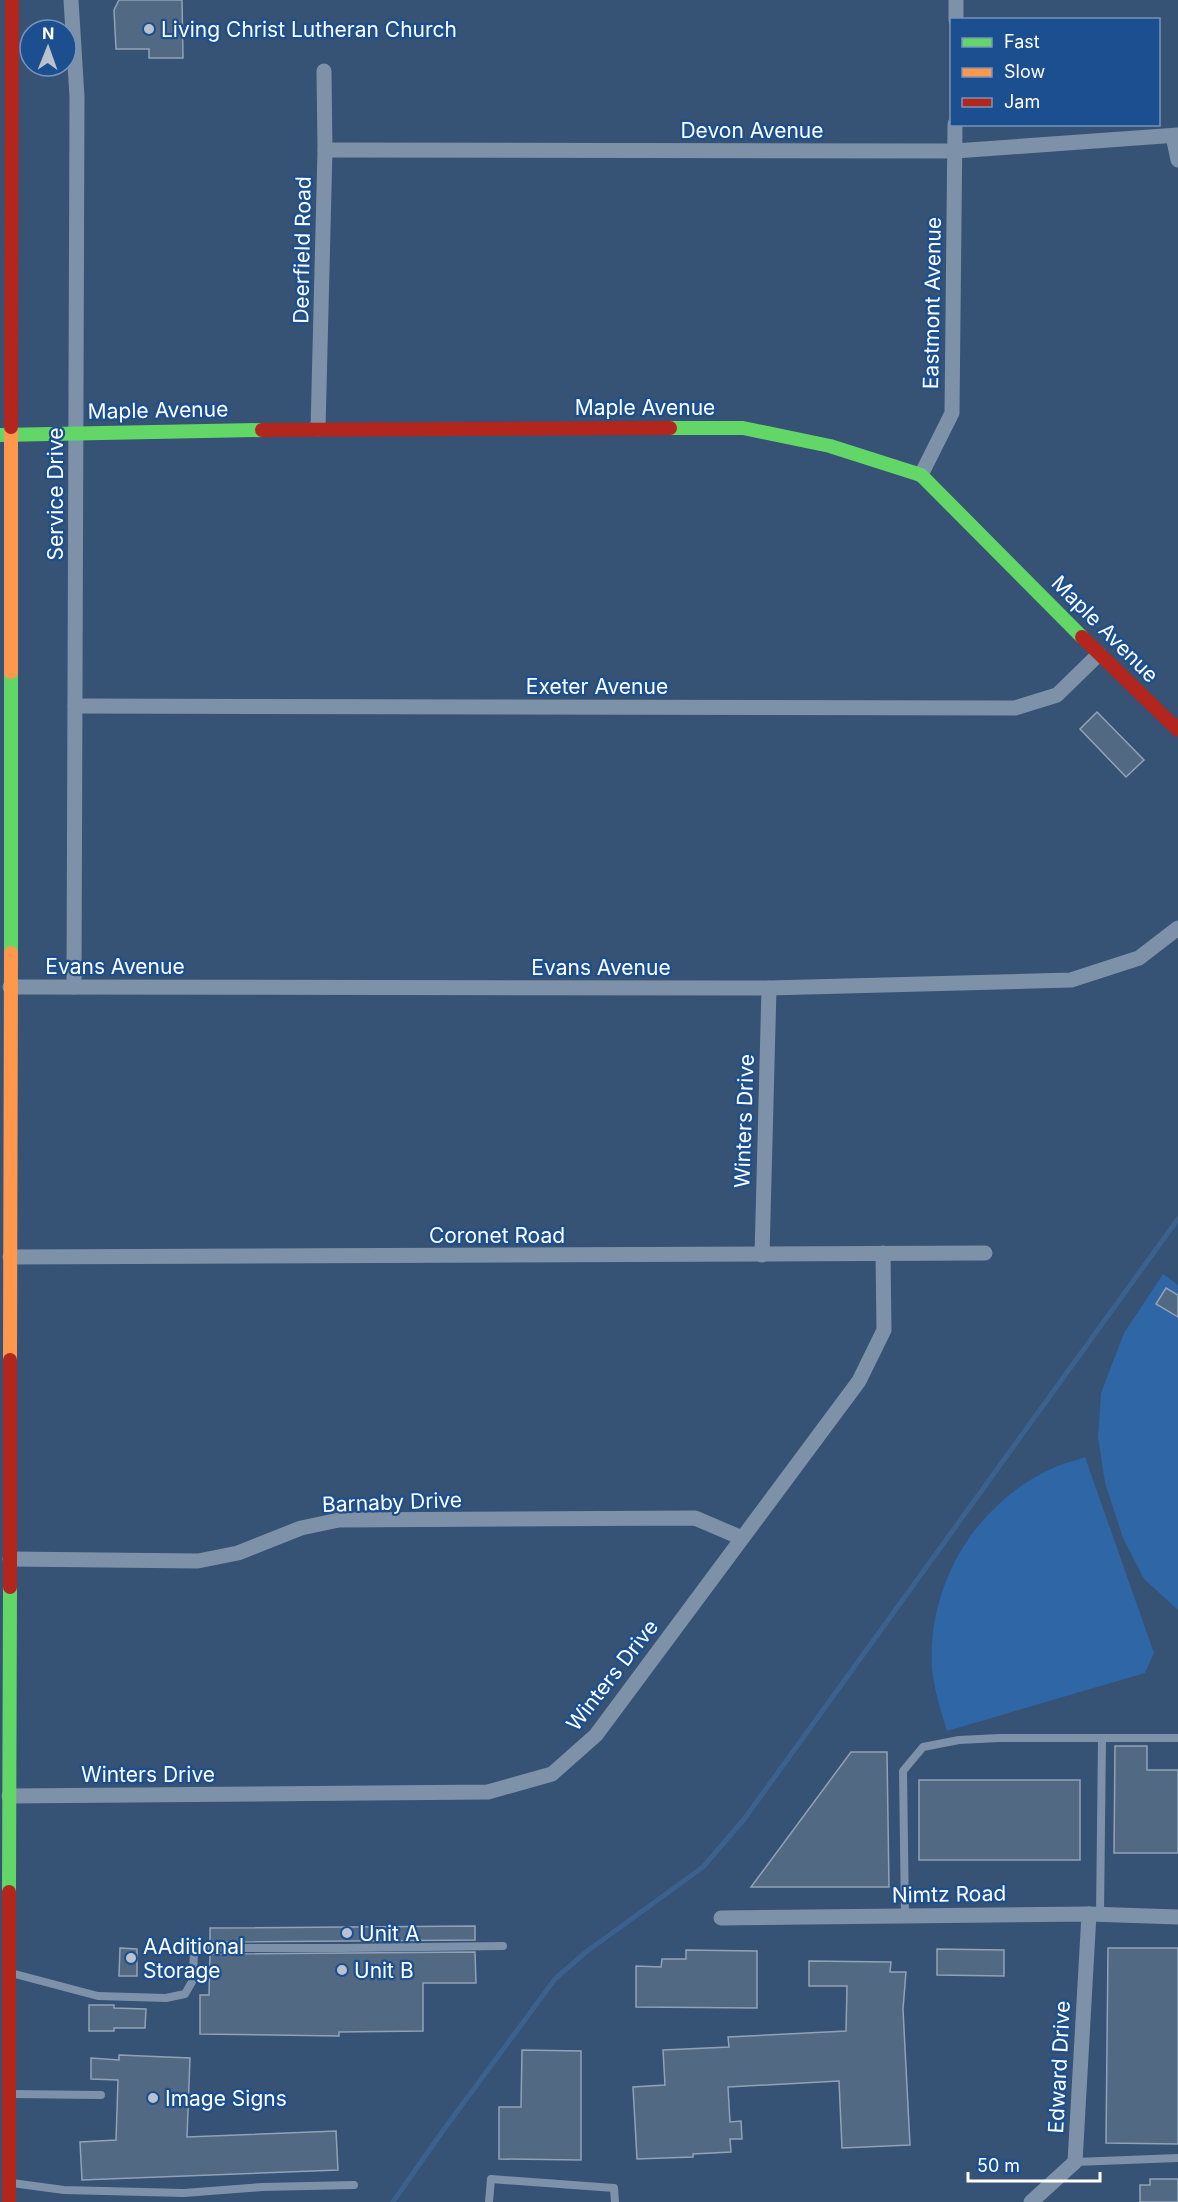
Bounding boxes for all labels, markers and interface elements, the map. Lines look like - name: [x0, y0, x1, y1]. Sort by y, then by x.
- place label: Living Christ Lutheran Church: [161, 17, 457, 42]
- north arrow: [18, 18, 78, 78]
- legend: [950, 18, 1160, 126]
- marker: Living Christ Lutheran Church: [142, 22, 156, 36]
- text: N: [42, 23, 55, 43]
- text: Fast: [1004, 31, 1040, 52]
- text: Slow: [1004, 61, 1045, 82]
- text: Jam: [1004, 91, 1040, 112]
- street label: Devon Avenue: [680, 118, 824, 143]
- street label: Deerfield Road: [288, 176, 316, 324]
- street label: Eastmont Avenue: [918, 217, 946, 389]
- street label: Maple Avenue: [575, 395, 715, 420]
- street label: Maple Avenue: [87, 396, 229, 424]
- street label: Service Drive: [43, 427, 68, 561]
- street label: Maple Avenue: [1046, 570, 1164, 688]
- street label: Exeter Avenue: [526, 674, 668, 699]
- street label: Evans Avenue: [45, 954, 185, 979]
- street label: Evans Avenue: [531, 955, 671, 980]
- street label: Winters Drive: [729, 1054, 759, 1188]
- street label: Coronet Road: [429, 1223, 565, 1248]
- street label: Barnaby Drive: [321, 1487, 463, 1517]
- street label: Winters Drive: [561, 1614, 663, 1736]
- street label: Winters Drive: [81, 1762, 215, 1787]
- street label: Nimtz Road: [892, 1881, 1006, 1907]
- place label: Unit A: [359, 1921, 419, 1946]
- marker: Unit A: [340, 1926, 354, 1940]
- place label: AAditional Storage: [143, 1934, 244, 1983]
- marker: AAditional Storage: [124, 1951, 138, 1965]
- place label: Unit B: [354, 1958, 414, 1983]
- marker: Unit B: [335, 1963, 349, 1977]
- street label: Edward Drive: [1043, 2000, 1075, 2134]
- place label: Image Signs: [165, 2086, 287, 2111]
- marker: Image Signs: [146, 2091, 160, 2105]
- scale bar: [968, 2145, 1100, 2183]
- text: 50 m: [977, 2155, 1020, 2176]

